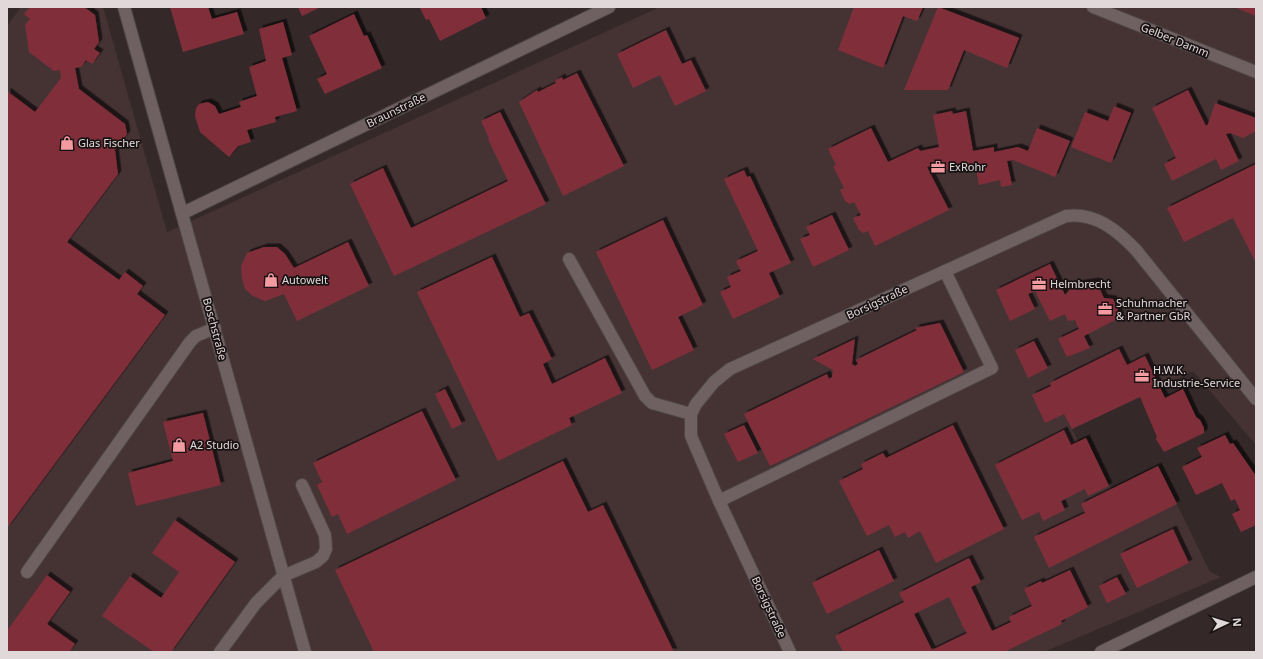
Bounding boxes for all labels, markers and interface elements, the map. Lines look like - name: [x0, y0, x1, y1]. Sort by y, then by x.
- street label: Gelber Damm: [1139, 19, 1211, 60]
- street label: Braunstraße: [364, 89, 428, 130]
- shop icon: Glas Fischer: [59, 135, 75, 151]
- place label: Glas Fischer: [78, 135, 140, 150]
- office icon: ExRohr: [930, 159, 946, 175]
- place label: ExRohr: [949, 159, 986, 174]
- shop icon: Autowelt: [263, 272, 279, 288]
- place label: Autowelt: [282, 272, 328, 287]
- office icon: Helmbrecht: [1031, 276, 1047, 292]
- place label: Helmbrecht: [1050, 276, 1111, 291]
- street label: Borsigstraße: [844, 281, 910, 322]
- place label: Schuhmacher & Partner GbR: [1116, 295, 1190, 323]
- street label: Boschstraße: [200, 296, 231, 362]
- office icon: Schuhmacher & Partner GbR: [1097, 301, 1113, 317]
- place label: H.W.K. Industrie-Service: [1153, 362, 1240, 390]
- office icon: H.W.K. Industrie-Service: [1134, 368, 1150, 384]
- shop icon: A2 Studio: [171, 437, 187, 453]
- place label: A2 Studio: [190, 437, 240, 452]
- street label: Borsigstraße: [749, 574, 790, 640]
- north arrow: [1207, 603, 1247, 643]
- text: N: [1230, 617, 1245, 627]

